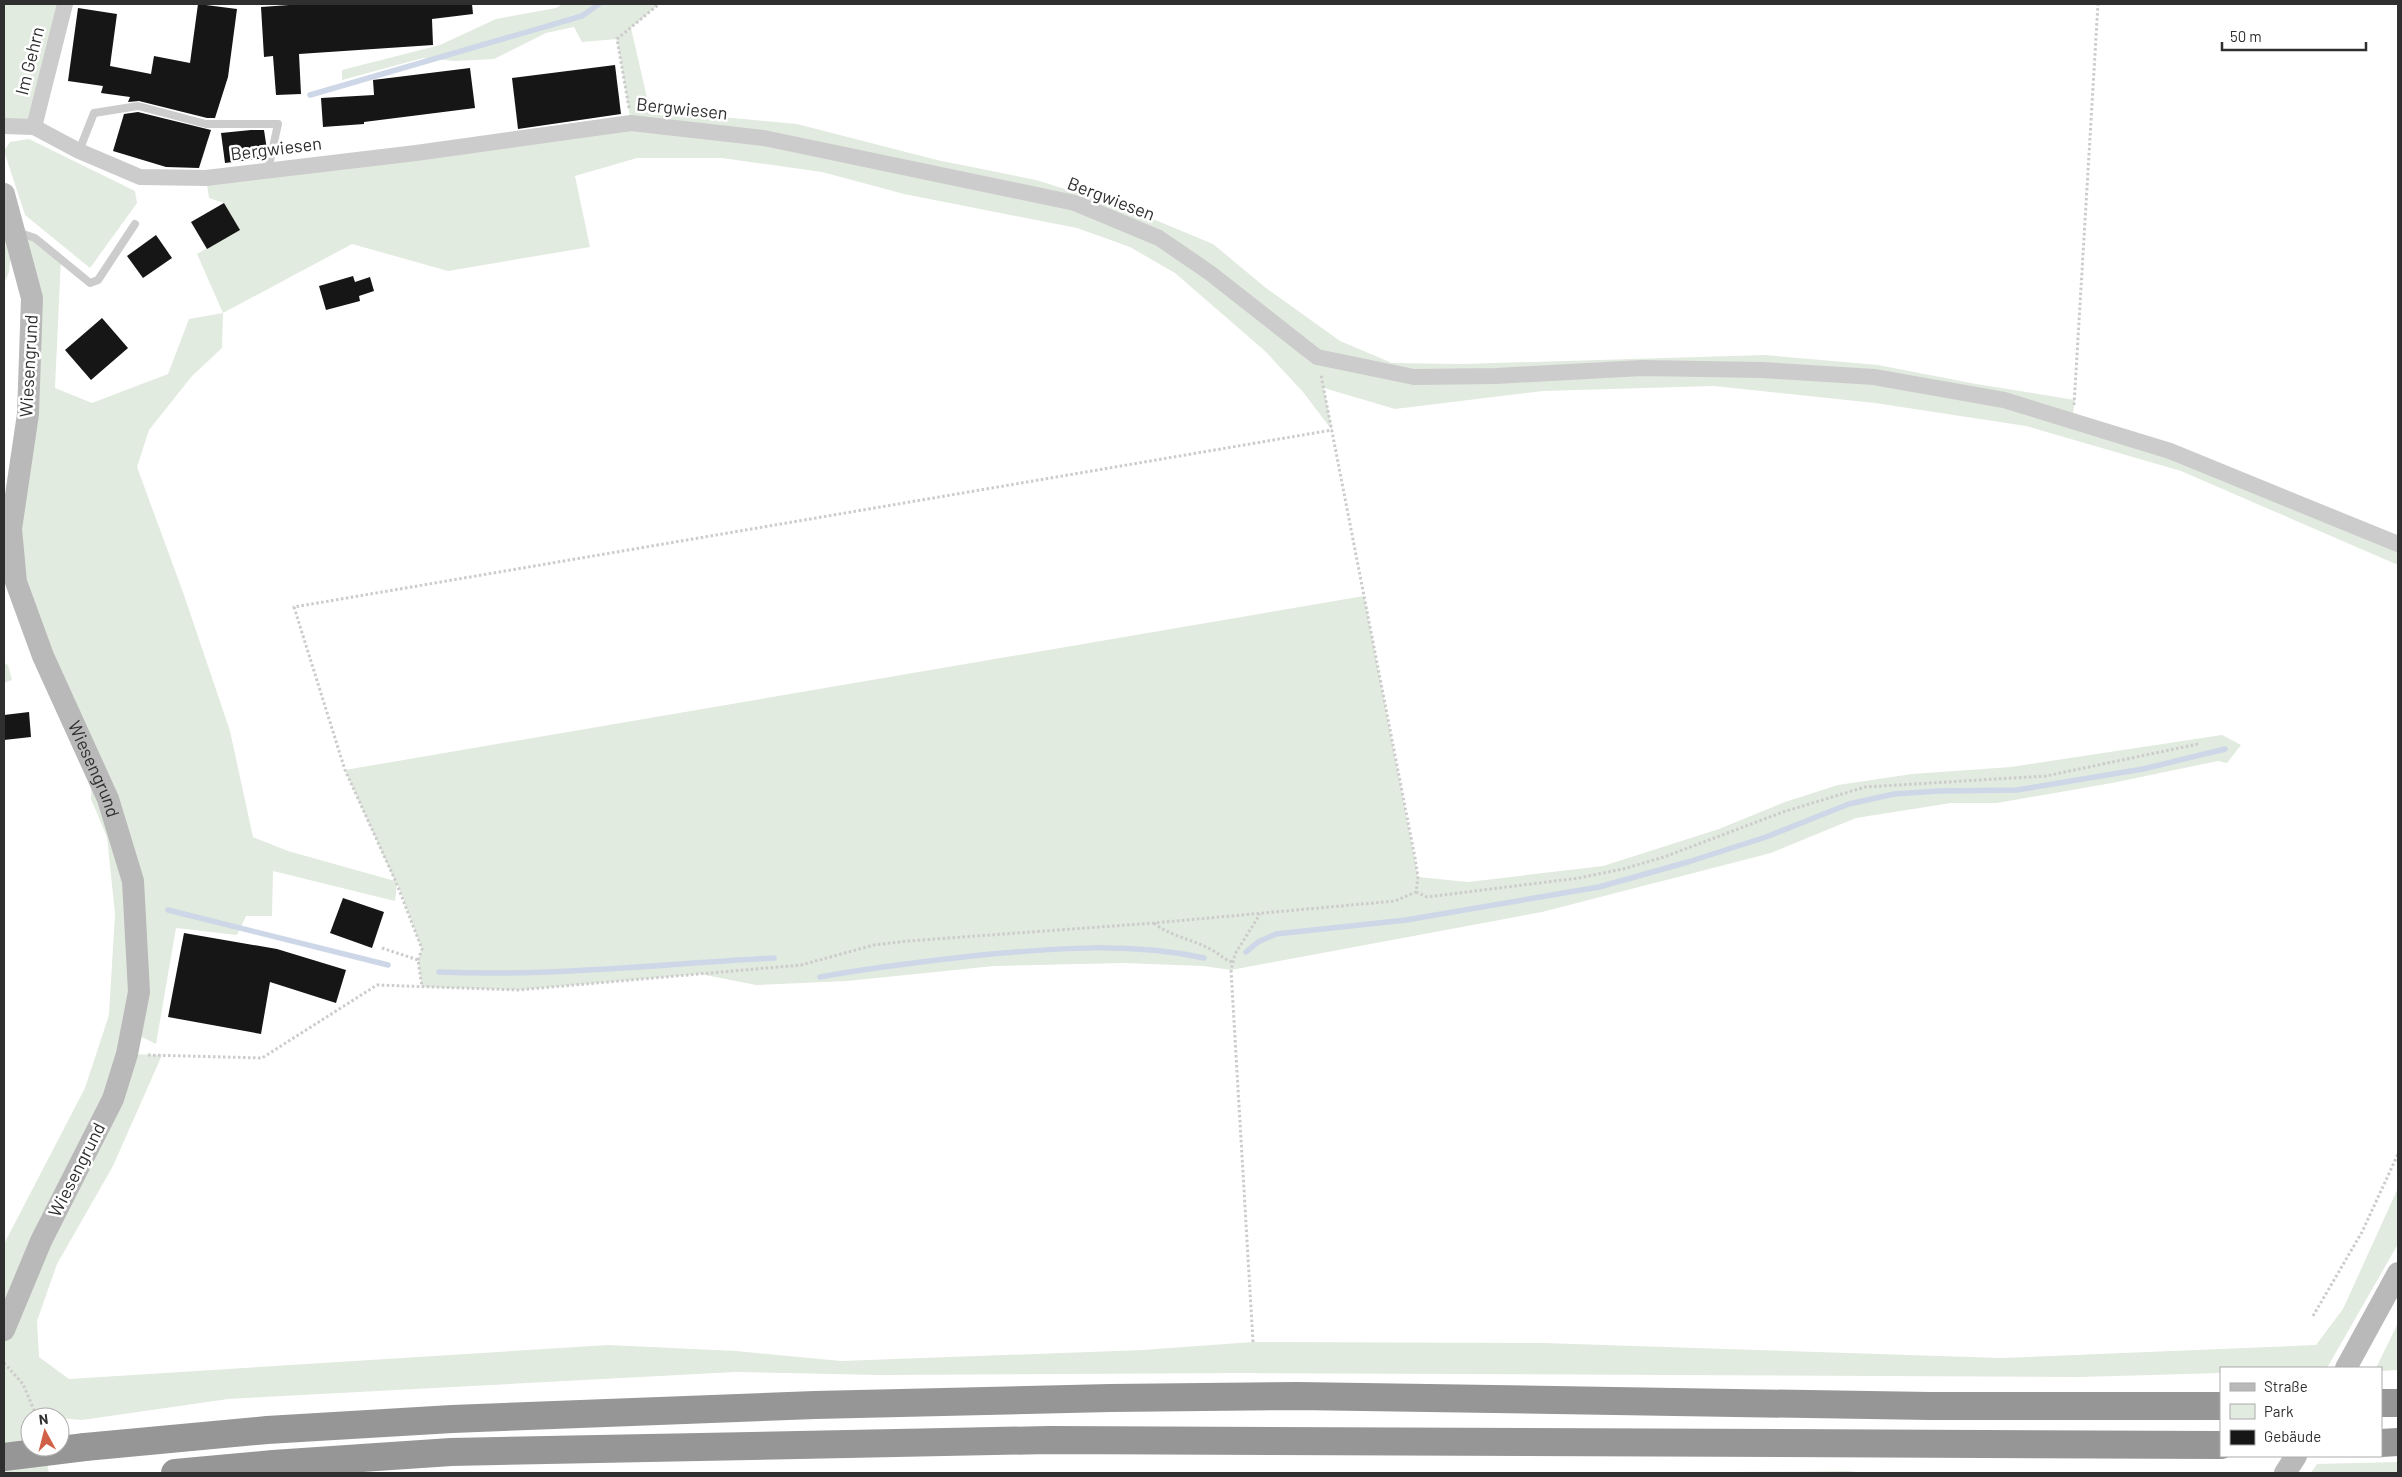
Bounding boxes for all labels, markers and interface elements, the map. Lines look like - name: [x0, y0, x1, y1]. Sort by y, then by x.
- scale bar: [2222, 20, 2366, 52]
- street label: Im Gehrn: [10, 24, 48, 97]
- text: 50 m: [2230, 27, 2262, 45]
- street label: Bergwiesen: [635, 92, 729, 124]
- street label: Bergwiesen: [229, 131, 323, 165]
- street label: Bergwiesen: [1065, 171, 1158, 225]
- street label: Wiesengrund: [14, 314, 42, 418]
- street label: Wiesengrund: [64, 717, 125, 820]
- street label: Wiesengrund: [43, 1119, 109, 1220]
- legend: [2220, 1367, 2382, 1457]
- text: Straße: [2264, 1377, 2308, 1395]
- text: Park: [2264, 1402, 2294, 1420]
- north arrow: [20, 1407, 70, 1457]
- text: N: [38, 1410, 49, 1428]
- text: Gebäude: [2264, 1427, 2321, 1445]

